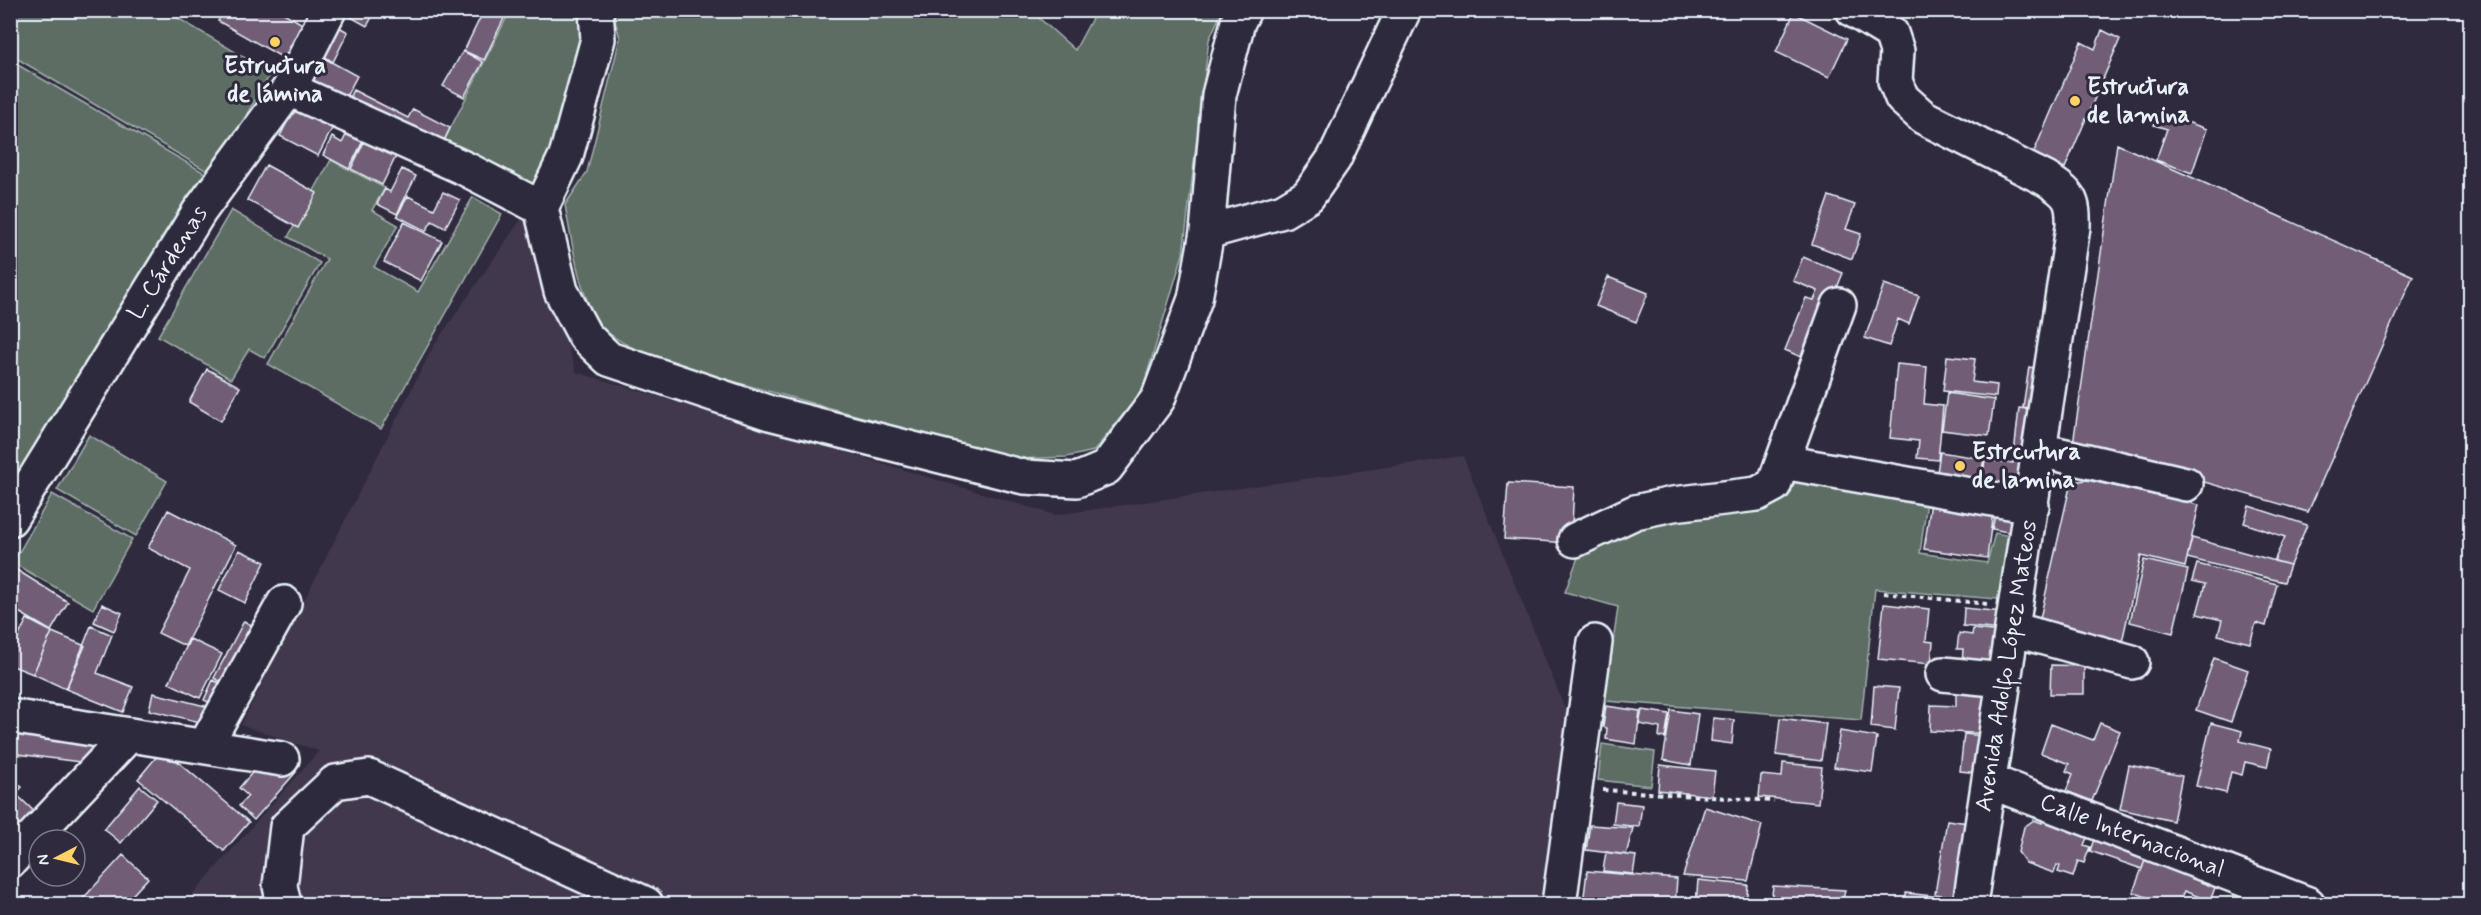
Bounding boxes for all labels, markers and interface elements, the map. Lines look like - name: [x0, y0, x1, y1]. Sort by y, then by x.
- marker: Estructura de lámina: [268, 35, 282, 49]
- place label: Estructura de lámina: [224, 51, 326, 110]
- place label: Estructura de lamina: [2087, 72, 2190, 131]
- marker: Estructura de lamina: [2068, 94, 2082, 108]
- street label: L. Cárdenas: [121, 200, 215, 326]
- place label: Estrcutura de lamina: [1972, 437, 2081, 496]
- marker: Estrcutura de lamina: [1953, 459, 1967, 473]
- street label: Avenida Adolfo López Mateos: [1969, 518, 2047, 814]
- street label: Calle Internacional: [2035, 787, 2229, 885]
- north arrow: [27, 828, 87, 888]
- text: N: [33, 853, 55, 866]

